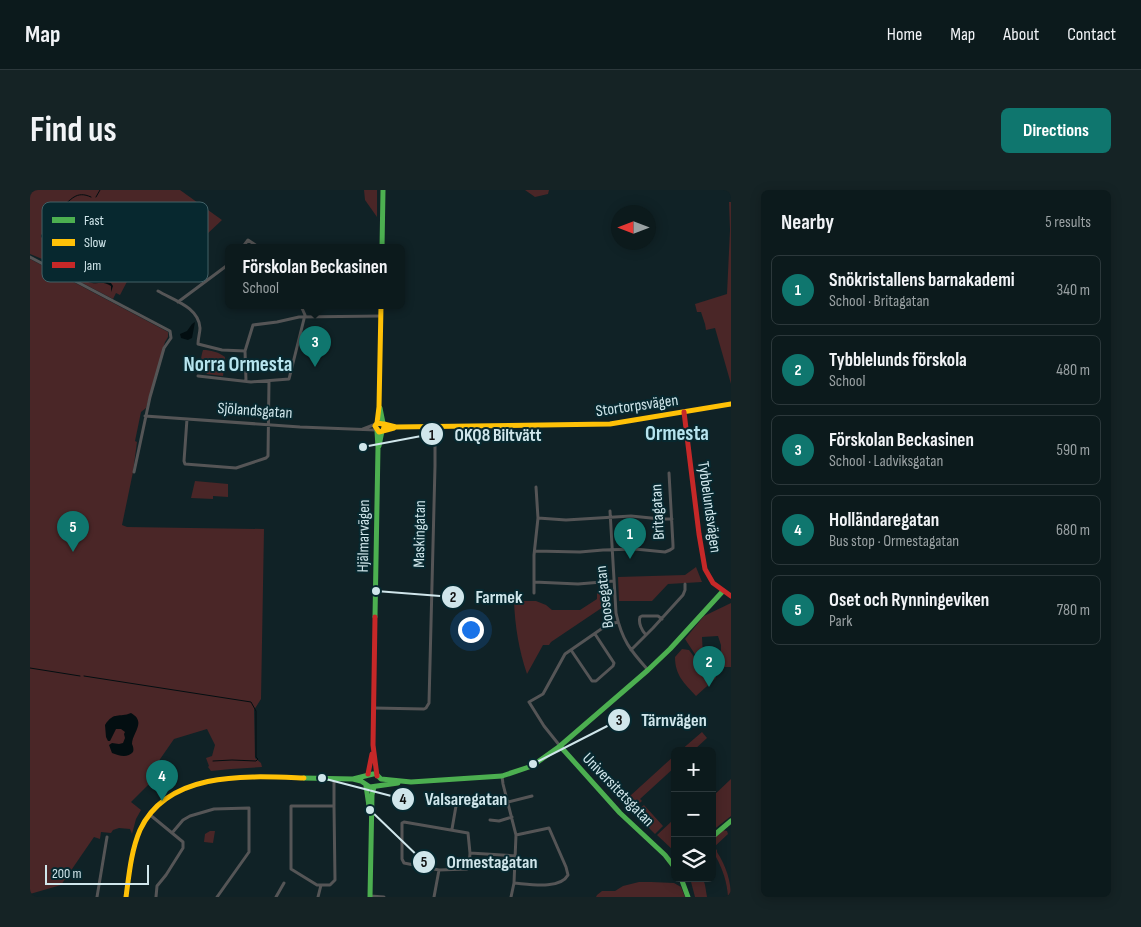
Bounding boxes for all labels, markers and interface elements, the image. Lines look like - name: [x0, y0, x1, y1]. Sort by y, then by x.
- text: Map: [25, 20, 60, 49]
- text: Home: [887, 24, 922, 45]
- text: Map: [950, 24, 975, 45]
- text: About: [1003, 24, 1039, 45]
- text: Contact: [1067, 24, 1116, 45]
- button: Directions: [1001, 108, 1111, 153]
- text: Find us: [30, 109, 117, 152]
- legend: [42, 202, 208, 282]
- north arrow: [611, 205, 656, 250]
- text: Nearby: [781, 210, 834, 235]
- text: Fast: [84, 212, 104, 229]
- text: 5 results: [1045, 213, 1091, 232]
- text: Slow: [84, 234, 106, 251]
- popup: [225, 244, 405, 309]
- text: Förskolan Beckasinen: [243, 256, 387, 279]
- text: Jam: [83, 257, 101, 274]
- text: Snökristallens barnakademi: [829, 269, 1015, 292]
- text: School: [243, 279, 279, 298]
- text: 1: [795, 281, 801, 300]
- text: 340 m: [1057, 281, 1090, 300]
- text: School · Britagatan: [829, 292, 929, 311]
- pin: 3: [299, 326, 331, 367]
- text: Tybblelunds förskola: [829, 349, 967, 372]
- district label: Norra Ormesta: [184, 352, 292, 377]
- text: 2: [794, 361, 802, 380]
- text: 480 m: [1056, 361, 1090, 380]
- text: School: [829, 372, 865, 391]
- street label: Stortorpsvägen: [595, 391, 679, 421]
- street label: Sjölandsgatan: [217, 399, 293, 423]
- callout: OKQ8 Biltvätt: [420, 418, 552, 451]
- district label: Ormesta: [645, 421, 709, 446]
- text: OKQ8 Biltvätt: [455, 425, 542, 446]
- text: 1: [429, 426, 435, 445]
- text: Förskolan Beckasinen: [829, 429, 974, 452]
- text: 3: [794, 441, 802, 460]
- text: 590 m: [1057, 441, 1090, 460]
- text: School · Ladviksgatan: [829, 452, 943, 471]
- street label: Tybbelundsvägen: [693, 460, 725, 554]
- street label: Britagatan: [647, 484, 669, 540]
- street label: Hjälmarvägen: [354, 499, 374, 573]
- street label: Maskingatan: [410, 500, 430, 568]
- text: Holländaregatan: [829, 509, 939, 532]
- pin: 5: [57, 511, 89, 552]
- pin: 1: [614, 518, 646, 559]
- text: 4: [794, 521, 802, 540]
- text: 680 m: [1056, 521, 1090, 540]
- text: Bus stop · Ormestagatan: [829, 532, 959, 551]
- street label: Boosegatan: [592, 565, 618, 629]
- callout: Farmek: [441, 580, 533, 613]
- text: Farmek: [475, 587, 523, 608]
- text: 2: [450, 588, 456, 607]
- text: Oset och Rynningeviken: [829, 589, 989, 612]
- text: 5: [794, 601, 802, 620]
- text: 780 m: [1057, 601, 1090, 620]
- text: Park: [829, 612, 852, 631]
- your location: [458, 617, 484, 643]
- pin: 2: [693, 646, 725, 687]
- callout: Tärnvägen: [607, 703, 717, 736]
- text: Tärnvägen: [641, 710, 707, 731]
- text: 3: [616, 711, 623, 730]
- map controls: [671, 747, 716, 882]
- button: +: [671, 747, 716, 792]
- street label: Universitetsgatan: [578, 749, 658, 831]
- pin: 4: [146, 760, 178, 801]
- callout: Valsaregatan: [390, 782, 518, 815]
- text: Valsaregatan: [425, 789, 507, 810]
- text: 4: [400, 790, 407, 809]
- button: −: [671, 792, 716, 837]
- button: layers: [671, 837, 716, 882]
- callout: Ormestagatan: [411, 845, 547, 878]
- text: Ormestagatan: [447, 852, 537, 873]
- text: 5: [421, 853, 428, 872]
- scale bar: [45, 862, 149, 885]
- text: 200 m: [52, 865, 81, 882]

